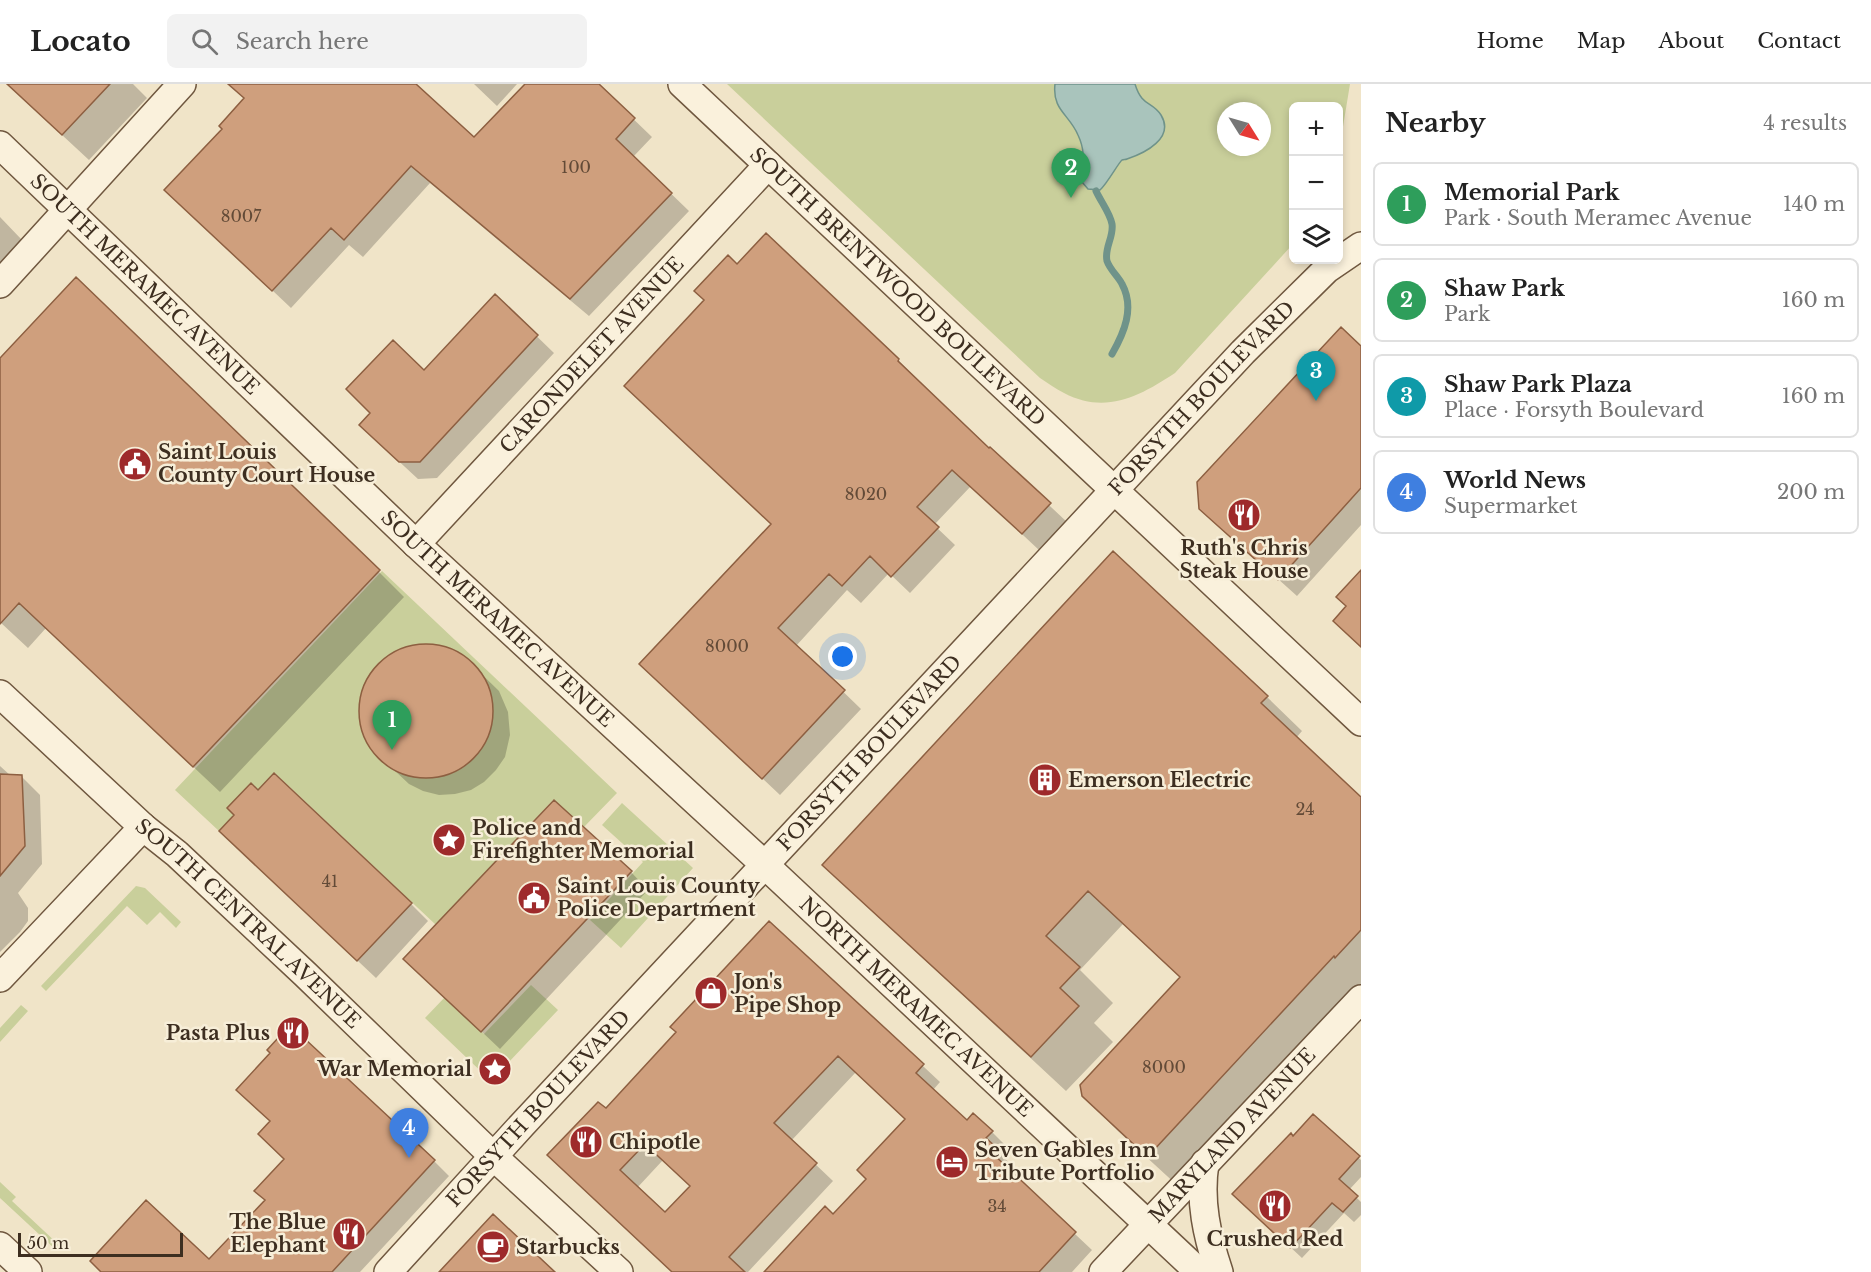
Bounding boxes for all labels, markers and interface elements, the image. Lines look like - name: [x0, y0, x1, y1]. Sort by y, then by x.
- search box: [167, 14, 587, 68]
- text: Locato: [30, 24, 131, 59]
- icon: search: [188, 25, 221, 58]
- text: Search here: [236, 28, 369, 55]
- text: Home: [1477, 28, 1544, 54]
- text: Map: [1577, 28, 1625, 54]
- text: About: [1658, 28, 1724, 54]
- text: Contact: [1757, 28, 1841, 54]
- north arrow: [1217, 102, 1271, 156]
- map controls: [1289, 102, 1343, 264]
- button: +: [1289, 102, 1343, 156]
- text: Nearby: [1385, 107, 1486, 139]
- text: 4 results: [1763, 111, 1847, 135]
- street label: SOUTH BRENTWOOD BOULEVARD: [745, 142, 1050, 431]
- pin: 2: [1052, 148, 1090, 198]
- button: −: [1289, 156, 1343, 210]
- house number: 100: [561, 157, 591, 177]
- street label: SOUTH MERAMEC AVENUE: [26, 169, 265, 399]
- text: Memorial Park: [1444, 179, 1619, 206]
- text: 1: [1402, 192, 1411, 216]
- text: 140 m: [1783, 192, 1845, 216]
- house number: 8007: [221, 206, 262, 226]
- text: Park · South Meramec Avenue: [1444, 206, 1752, 230]
- button: layers: [1289, 210, 1343, 264]
- street label: CARONDELET AVENUE: [495, 252, 689, 458]
- text: Shaw Park: [1444, 275, 1565, 302]
- text: 2: [1400, 288, 1413, 312]
- text: 160 m: [1782, 288, 1845, 312]
- street label: FORSYTH BOULEVARD: [1104, 296, 1299, 500]
- text: Park: [1444, 302, 1490, 326]
- pin: 3: [1296, 352, 1336, 401]
- text: Shaw Park Plaza: [1444, 371, 1632, 398]
- text: 3: [1400, 384, 1413, 408]
- text: 160 m: [1782, 384, 1845, 408]
- text: Place · Forsyth Boulevard: [1444, 398, 1704, 422]
- place label: Saint Louis County Court House: [158, 440, 375, 487]
- public building icon: Saint Louis County Court House: [117, 446, 153, 482]
- text: World News: [1444, 467, 1586, 494]
- text: 4: [1400, 480, 1413, 504]
- text: 200 m: [1777, 480, 1845, 504]
- house number: 8020: [845, 484, 887, 504]
- text: Supermarket: [1444, 494, 1578, 518]
- restaurant icon: Ruth's Chris Steak House: [1226, 497, 1262, 533]
- street label: SOUTH MERAMEC AVENUE: [376, 505, 619, 732]
- place label: Ruth's Chris Steak House: [1179, 536, 1309, 583]
- house number: 8000: [705, 636, 749, 656]
- your location: [828, 642, 857, 671]
- street label: FORSYTH BOULEVARD: [772, 650, 966, 856]
- pin: 1: [372, 700, 412, 750]
- building icon: Emerson Electric: [1027, 762, 1063, 798]
- place label: Emerson Electric: [1068, 768, 1251, 792]
- house number: 24: [1295, 799, 1315, 819]
- street label: SOUTH CENTRAL AVENUE: [131, 814, 366, 1033]
- place label: Police and Firefighter Memorial: [472, 816, 694, 863]
- place icon: Police and Firefighter Memorial: [431, 822, 467, 858]
- house number: 41: [322, 871, 338, 891]
- place label: Saint Louis County Police Department: [557, 874, 761, 921]
- public building icon: Saint Louis County Police Department: [516, 880, 552, 916]
- street label: NORTH MERAMEC AVENUE: [795, 892, 1038, 1122]
- place label: Jon's Pipe Shop: [730, 970, 841, 1017]
- shop icon: Jon's Pipe Shop: [693, 975, 729, 1011]
- street label: FORSYTH BOULEVARD: [441, 1005, 635, 1212]
- restaurant icon: Pasta Plus: [275, 1015, 311, 1051]
- place label: Pasta Plus: [166, 1021, 270, 1045]
- street label: MARYLAND AVENUE: [1144, 1043, 1320, 1228]
- place icon: War Memorial: [477, 1051, 513, 1087]
- place label: War Memorial: [317, 1057, 472, 1081]
- house number: 8000: [1142, 1057, 1186, 1077]
- pin: 4: [390, 1108, 428, 1158]
- restaurant icon: Chipotle: [568, 1124, 604, 1160]
- place label: Chipotle: [609, 1130, 701, 1154]
- place label: Seven Gables Inn Tribute Portfolio: [975, 1138, 1157, 1185]
- hotel icon: Seven Gables Inn Tribute Portfolio: [934, 1144, 970, 1180]
- restaurant icon: Crushed Red: [1257, 1188, 1293, 1224]
- house number: 34: [987, 1196, 1007, 1216]
- place label: The Blue Elephant: [229, 1210, 326, 1257]
- restaurant icon: The Blue Elephant: [331, 1216, 367, 1252]
- place label: Crushed Red: [1207, 1227, 1344, 1251]
- cafe icon: Starbucks: [475, 1229, 511, 1265]
- scale bar: [18, 1230, 183, 1258]
- text: 50 m: [27, 1233, 69, 1253]
- place label: Starbucks: [516, 1235, 620, 1259]

